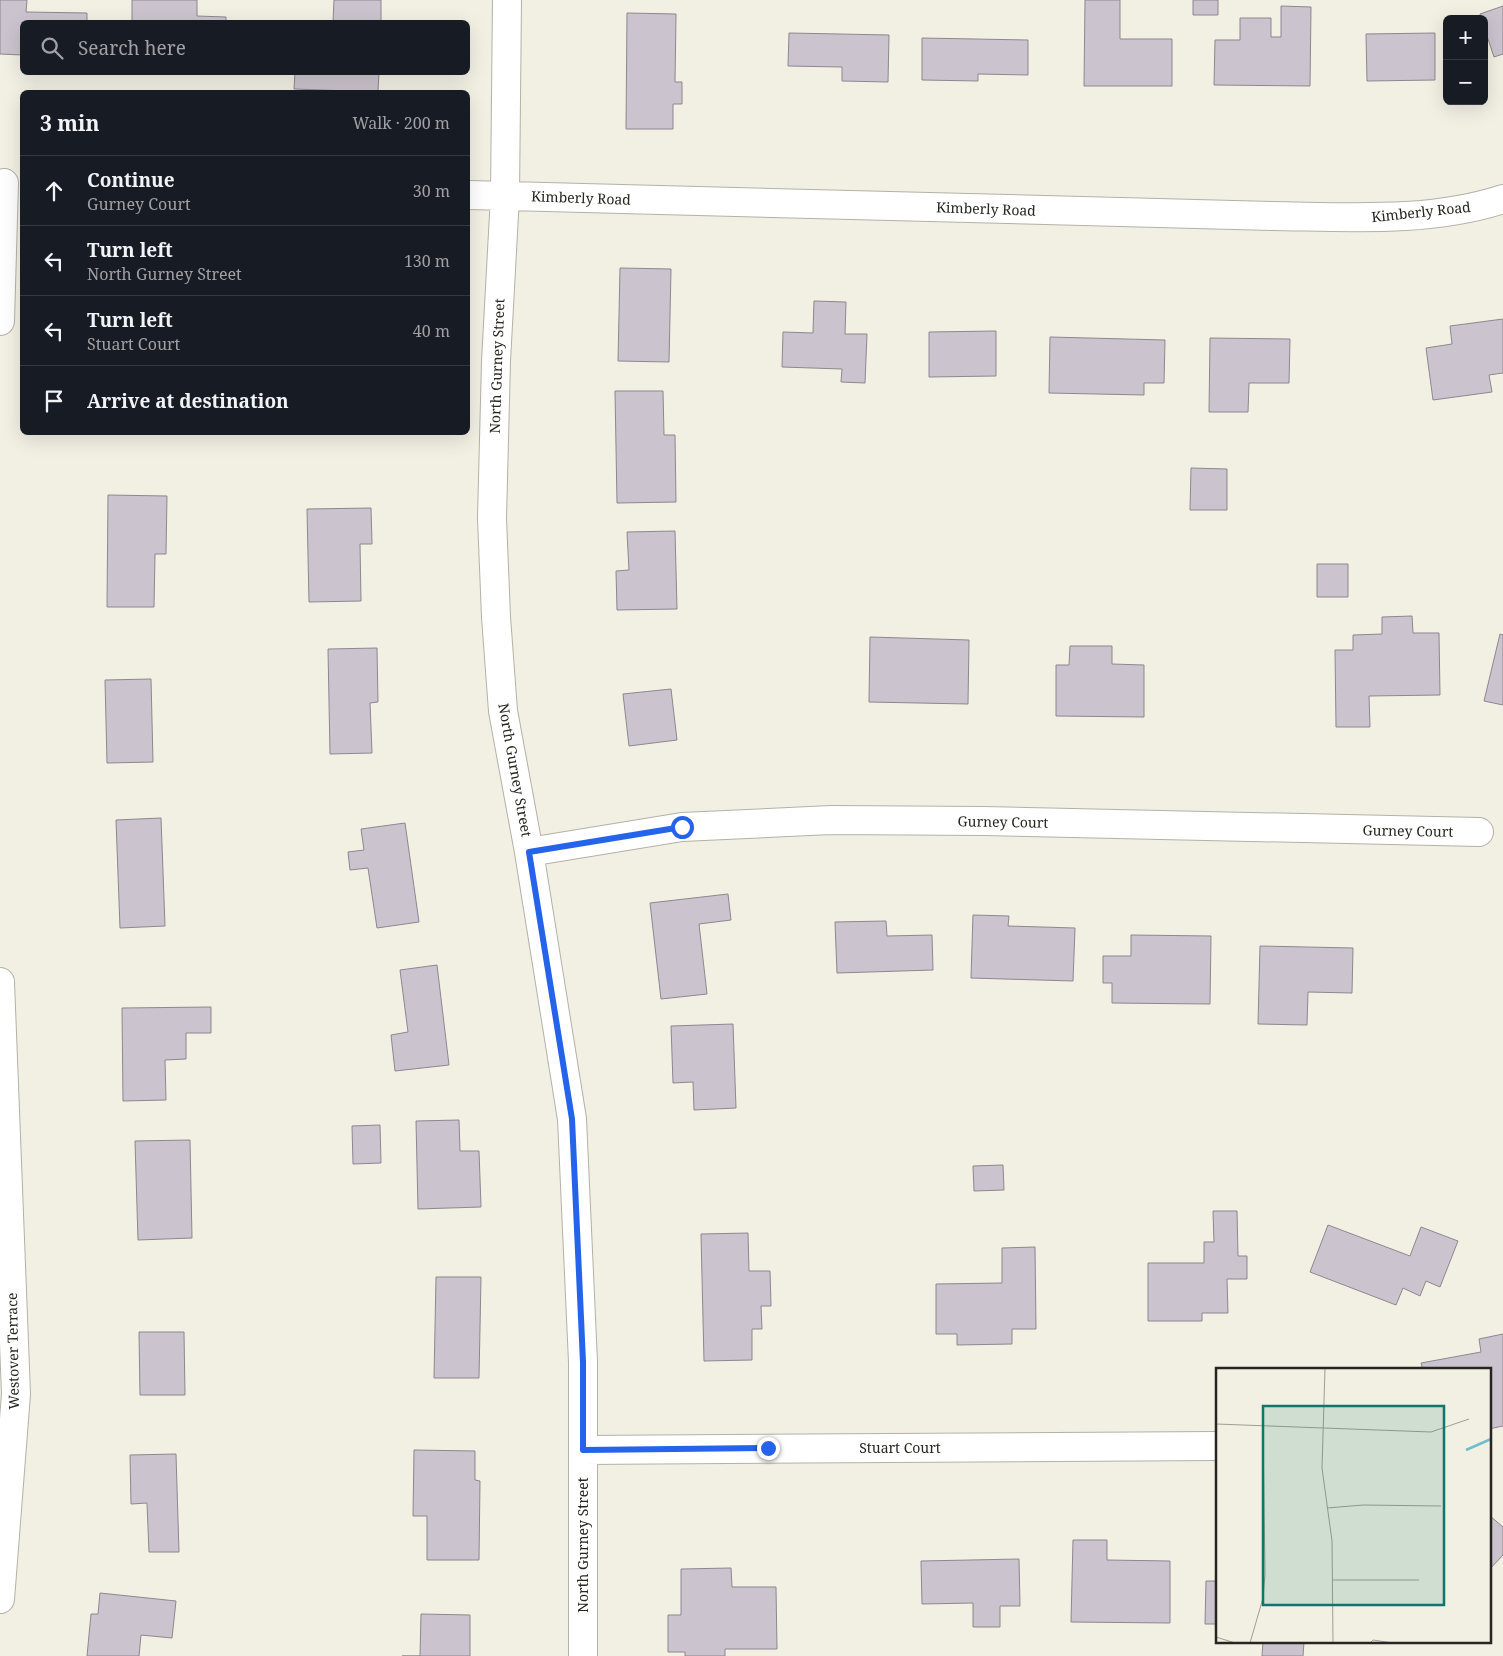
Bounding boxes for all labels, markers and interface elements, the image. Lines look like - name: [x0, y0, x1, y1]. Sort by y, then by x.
- map controls: [1443, 15, 1488, 105]
- button: +: [1443, 15, 1488, 60]
- search box: [20, 20, 470, 75]
- icon: search: [38, 34, 66, 62]
- text: Search here: [78, 35, 186, 61]
- button: −: [1443, 60, 1488, 105]
- text: 3 min: [40, 109, 99, 137]
- text: Walk · 200 m: [353, 112, 450, 134]
- text: Continue: [87, 167, 175, 193]
- icon: ahead: [40, 177, 68, 205]
- text: 30 m: [413, 180, 450, 202]
- street label: Kimberly Road: [531, 186, 632, 209]
- text: Gurney Court: [87, 193, 191, 215]
- street label: Kimberly Road: [936, 197, 1037, 220]
- street label: Kimberly Road: [1370, 197, 1472, 226]
- text: Turn left: [87, 237, 173, 263]
- icon: left: [40, 247, 68, 275]
- text: 130 m: [404, 250, 450, 272]
- text: North Gurney Street: [87, 263, 242, 285]
- street label: North Gurney Street: [485, 298, 508, 434]
- text: Turn left: [87, 307, 173, 333]
- icon: left: [40, 317, 68, 345]
- text: 40 m: [413, 320, 450, 342]
- text: Stuart Court: [87, 333, 180, 355]
- icon: arrive: [40, 387, 68, 415]
- text: Arrive at destination: [87, 388, 289, 414]
- street label: North Gurney Street: [494, 702, 537, 838]
- street label: Gurney Court: [958, 811, 1049, 832]
- route start: [671, 816, 694, 839]
- street label: Gurney Court: [1363, 820, 1454, 841]
- street label: Westover Terrace: [2, 1292, 23, 1410]
- inset map: [1216, 1368, 1490, 1644]
- route end: [757, 1437, 780, 1460]
- street label: Stuart Court: [859, 1438, 941, 1457]
- street label: North Gurney Street: [573, 1477, 592, 1613]

